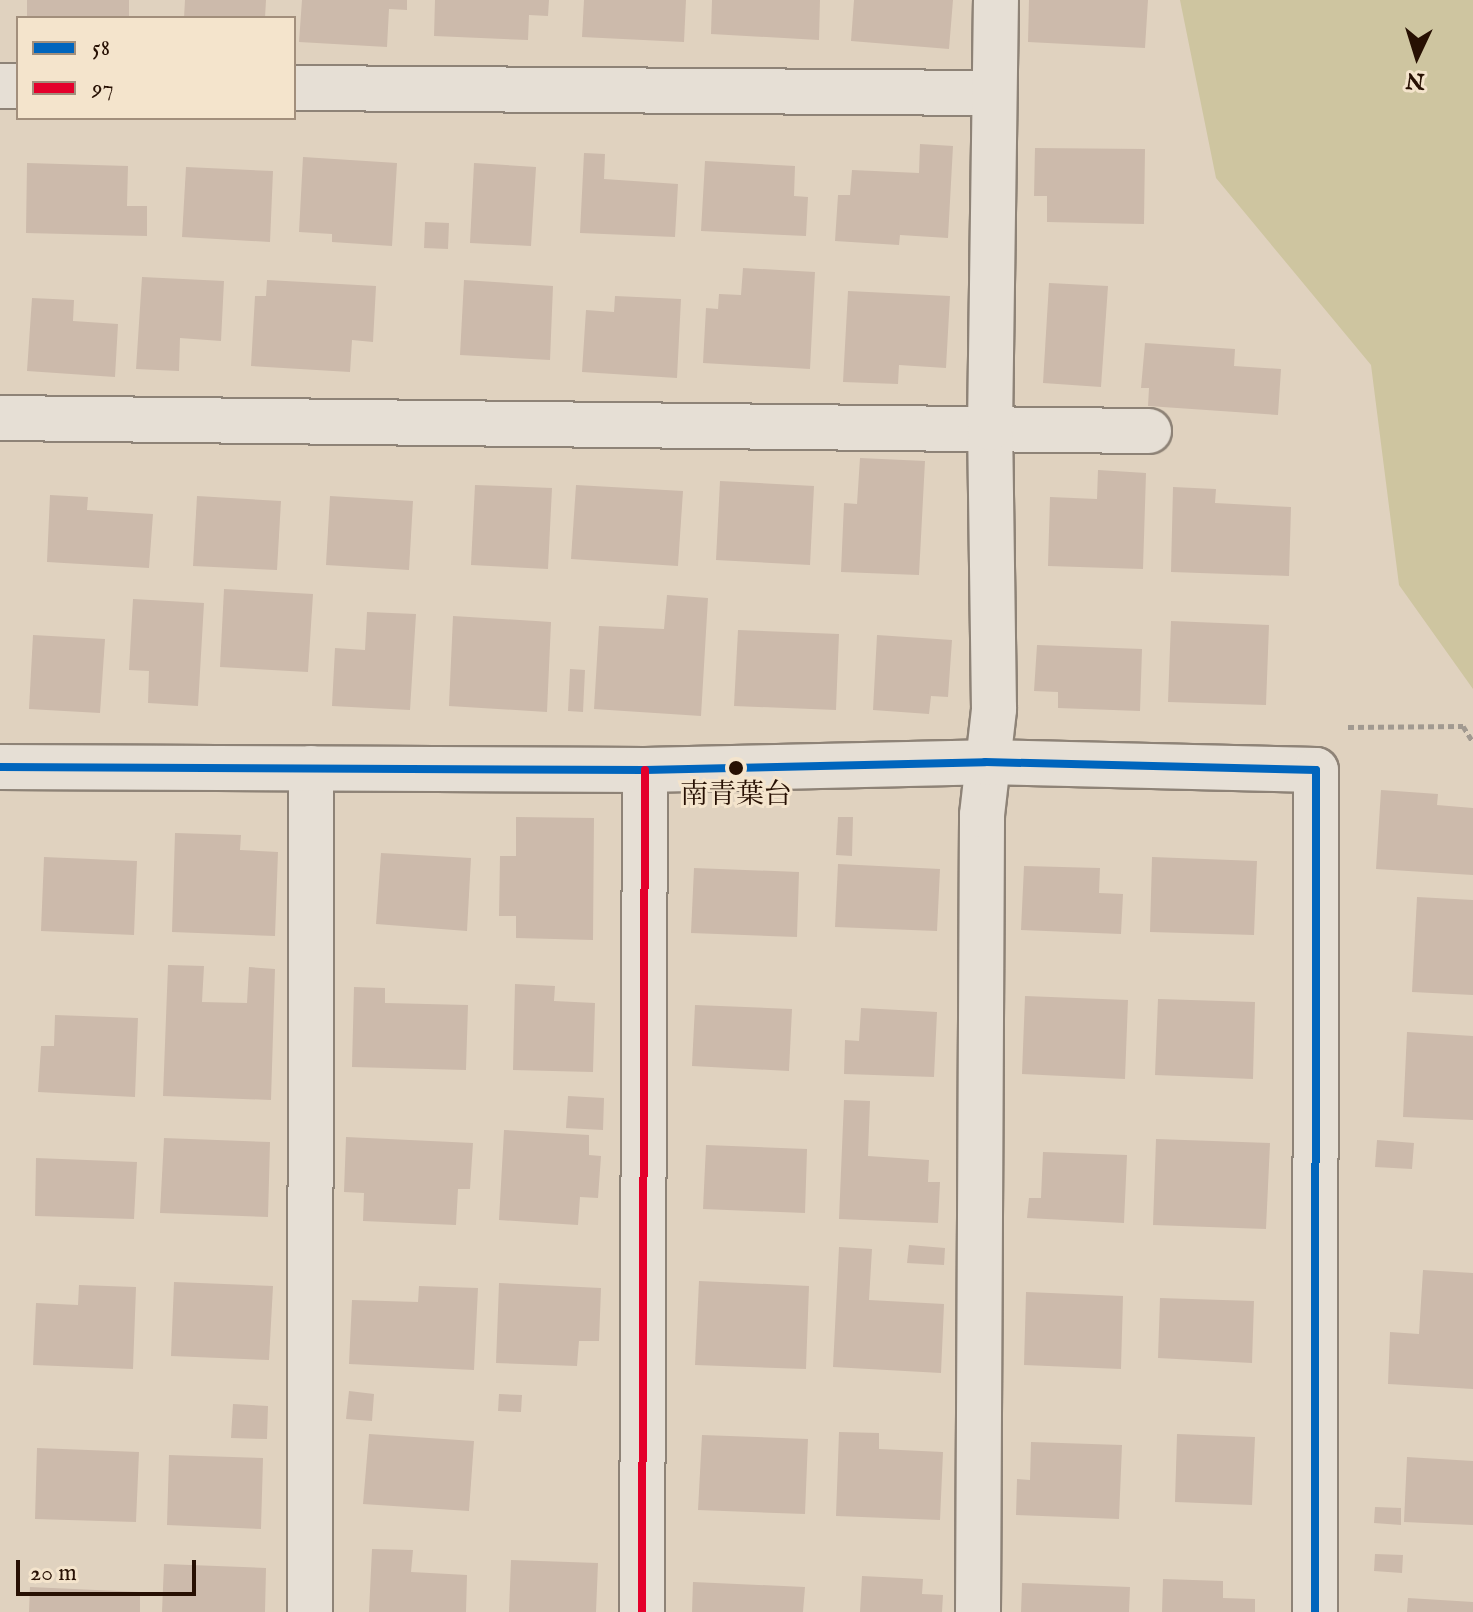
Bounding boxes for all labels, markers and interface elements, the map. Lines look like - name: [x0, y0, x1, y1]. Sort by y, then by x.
- legend: [16, 16, 296, 120]
- north arrow: [1377, 16, 1457, 96]
- text: 58: [92, 33, 110, 64]
- text: N: [1405, 65, 1426, 95]
- text: 97: [92, 73, 114, 104]
- marker: 南青葉台: [728, 760, 744, 776]
- place label: 南青葉台: [680, 779, 792, 813]
- scale bar: [20, 1544, 200, 1594]
- text: 20 m: [30, 1558, 77, 1589]

